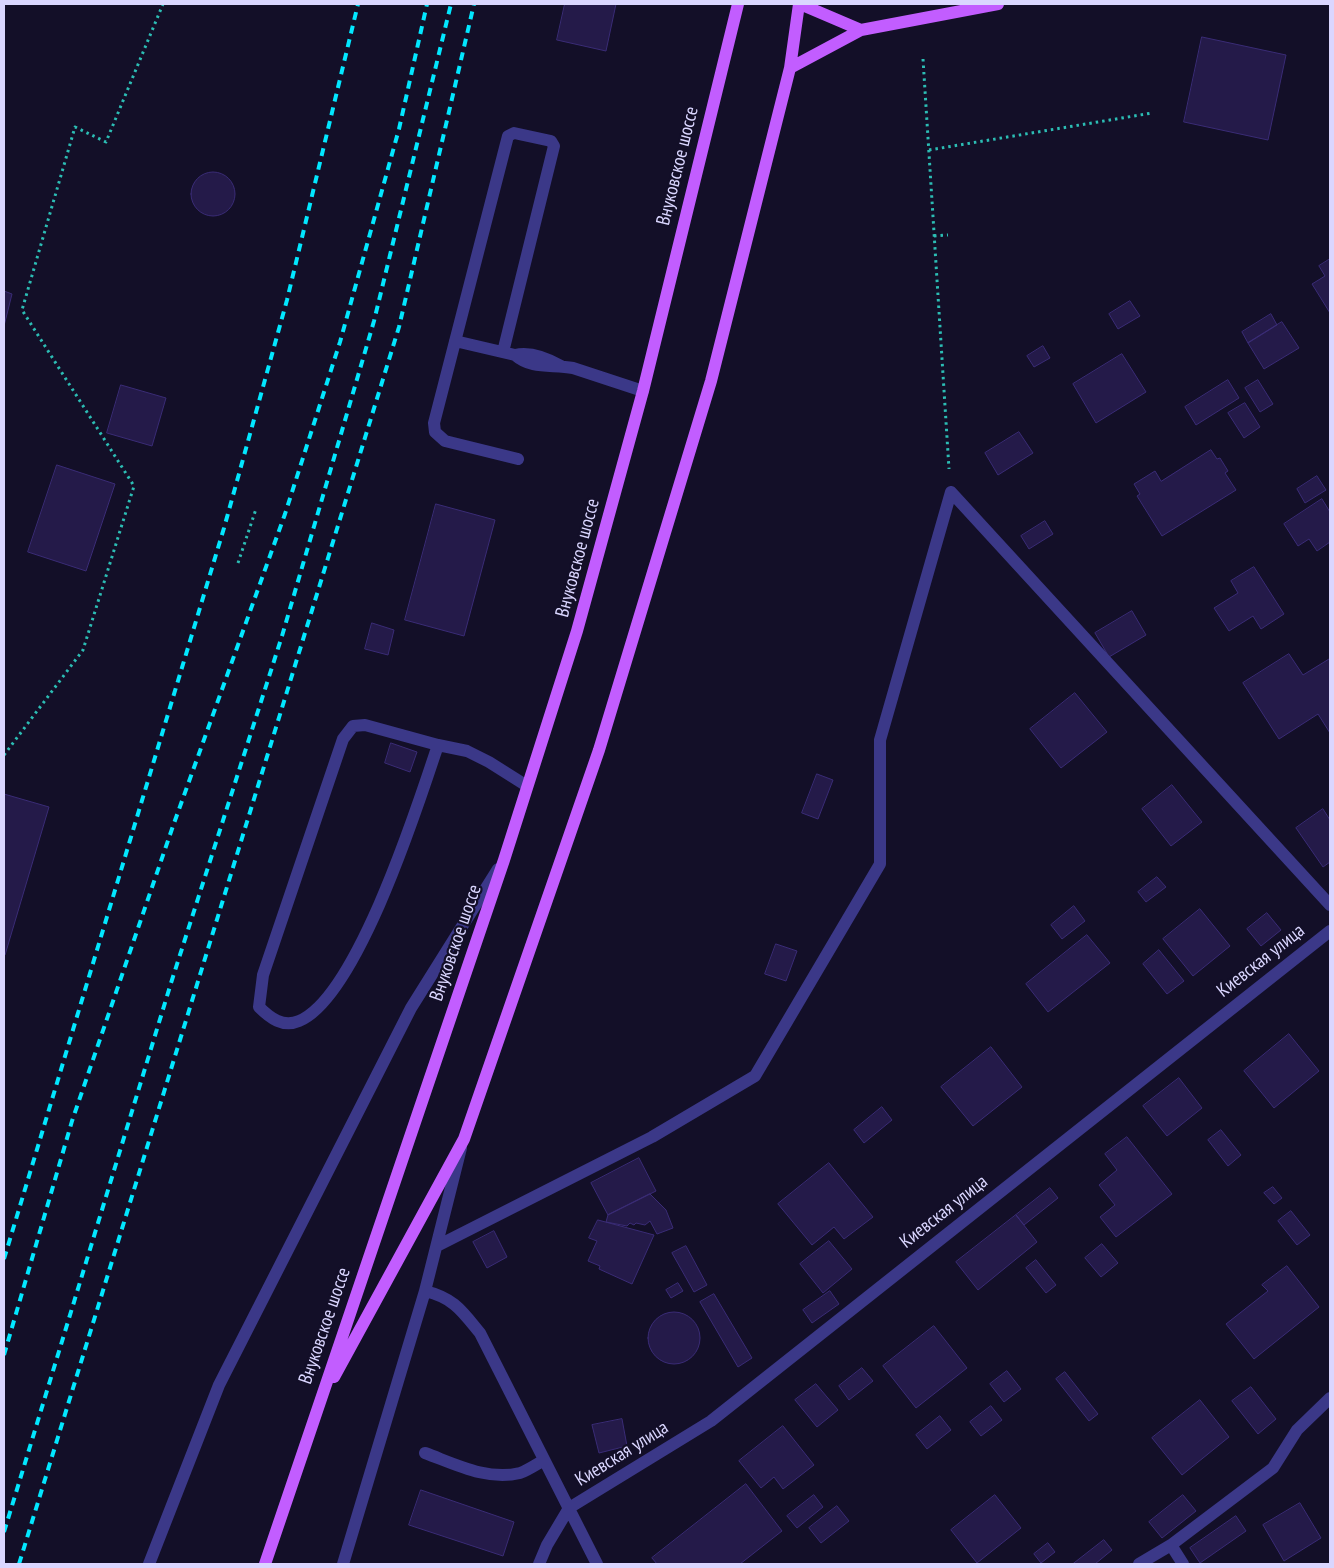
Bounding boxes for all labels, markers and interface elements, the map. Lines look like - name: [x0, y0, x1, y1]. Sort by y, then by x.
- street label: Внуковское шоссе: [652, 104, 704, 228]
- street label: Внуковское шоссе: [551, 496, 605, 620]
- street label: Внуковское шоссе: [425, 882, 487, 1004]
- street label: Киевская улица: [1213, 920, 1309, 1002]
- street label: Киевская улица: [896, 1171, 992, 1253]
- street label: Внуковское шоссе: [294, 1265, 356, 1387]
- street label: Киевская улица: [571, 1416, 673, 1492]

